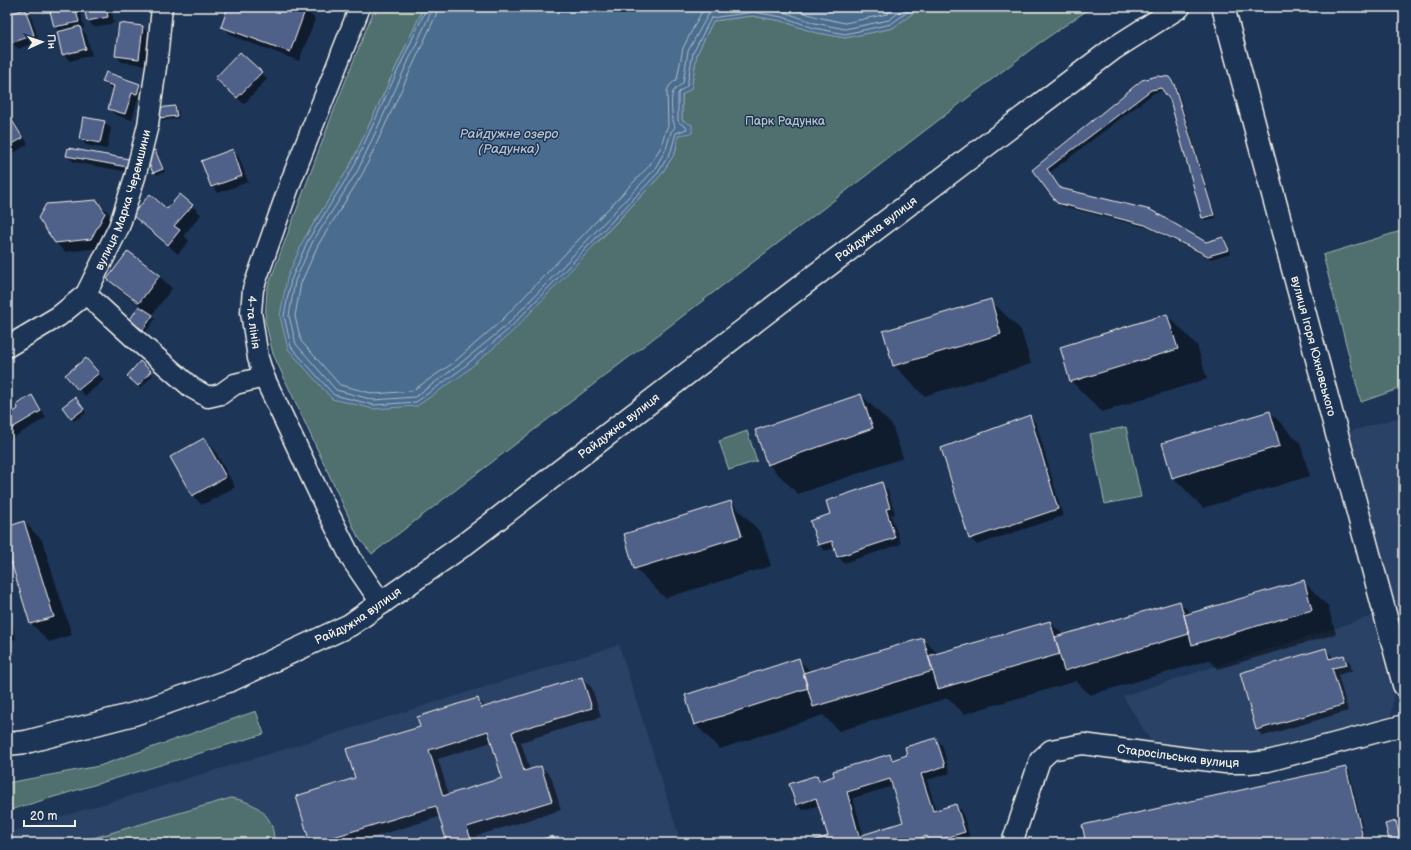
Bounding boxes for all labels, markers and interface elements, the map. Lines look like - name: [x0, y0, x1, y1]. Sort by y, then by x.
- north arrow: [22, 22, 62, 62]
- text: Пн: [45, 34, 58, 49]
- park label: Парк Радунка: [745, 114, 825, 129]
- water label: Райдужне озеро (Радунка): [460, 126, 559, 157]
- street label: вулиця Марка Черемшини: [91, 128, 154, 273]
- street label: Райдужна вулиця: [832, 193, 920, 265]
- street label: вулиця Ігоря Юхновського: [1288, 274, 1339, 418]
- street label: 4-та лінія: [243, 295, 264, 350]
- street label: Райдужна вулиця: [575, 390, 663, 462]
- street label: Райдужна вулиця: [312, 584, 404, 648]
- street label: Старосільська вулиця: [1116, 741, 1239, 771]
- scale bar: [24, 802, 75, 828]
- text: 20 m: [30, 809, 57, 824]

